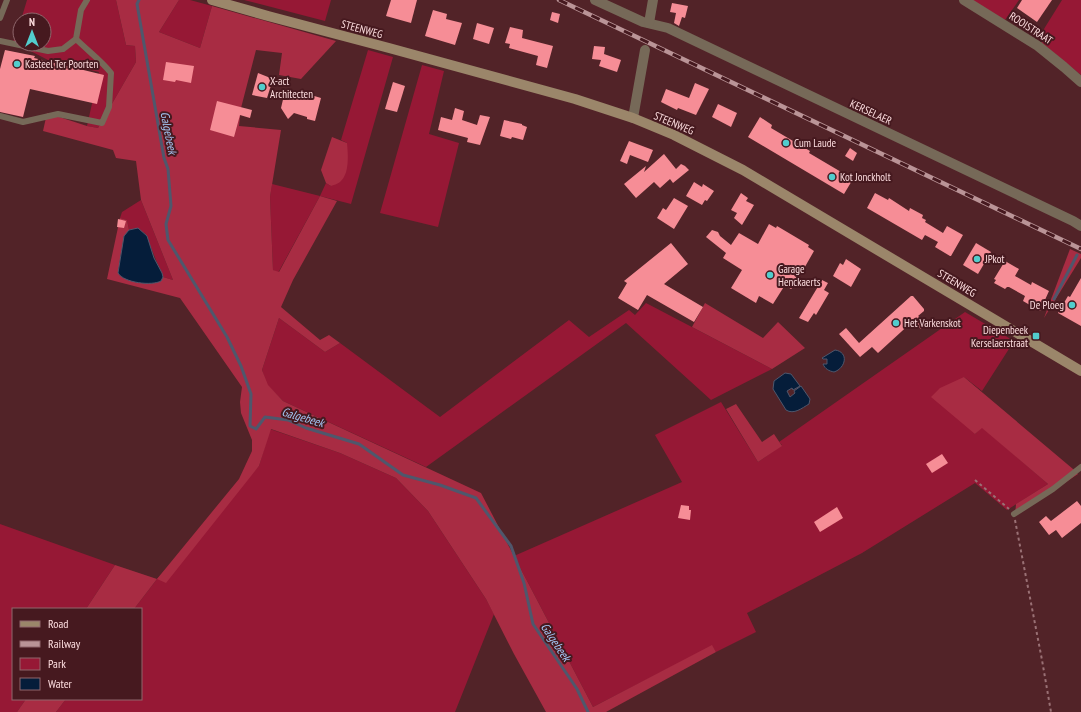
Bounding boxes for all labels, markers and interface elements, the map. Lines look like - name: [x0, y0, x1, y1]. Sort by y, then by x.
- street label: ROOISTRAAT: [1007, 9, 1055, 47]
- north arrow: [12, 12, 52, 52]
- text: N: [29, 15, 35, 29]
- street label: STEENWEG: [340, 17, 384, 41]
- place label: Kasteel Ter Poorten: [25, 57, 98, 71]
- marker: Kasteel Ter Poorten: [12, 59, 22, 69]
- place label: X-act Architecten: [270, 74, 313, 101]
- marker: X-act Architecten: [257, 82, 267, 92]
- street label: KERSELAER: [848, 96, 894, 128]
- street label: STEENWEG: [652, 108, 696, 138]
- water label: Galgebeek: [158, 110, 181, 157]
- place label: Cum Laude: [794, 136, 837, 150]
- marker: Cum Laude: [781, 138, 791, 148]
- place label: Kot Jonckholt: [840, 170, 891, 184]
- marker: Kot Jonckholt: [827, 172, 837, 182]
- place label: JPkot: [984, 252, 1005, 266]
- marker: JPkot: [972, 254, 982, 264]
- place label: Garage Henckaerts: [778, 262, 821, 289]
- street label: STEENWEG: [935, 266, 979, 300]
- marker: Garage Henckaerts: [765, 270, 775, 280]
- place label: De Ploeg: [1030, 298, 1064, 312]
- marker: De Ploeg: [1067, 300, 1077, 310]
- place label: Het Varkenskot: [904, 316, 961, 330]
- marker: Het Varkenskot: [891, 318, 901, 328]
- place label: Diepenbeek Kerselaerstraat: [971, 323, 1029, 350]
- marker: Diepenbeek Kerselaerstraat: [1031, 331, 1041, 341]
- water label: Galgebeek: [280, 404, 327, 431]
- legend: [12, 608, 142, 700]
- text: Road: [48, 616, 68, 631]
- water label: Galgebeek: [538, 620, 575, 665]
- text: Railway: [48, 636, 81, 651]
- text: Park: [48, 656, 66, 671]
- text: Water: [48, 676, 73, 691]

